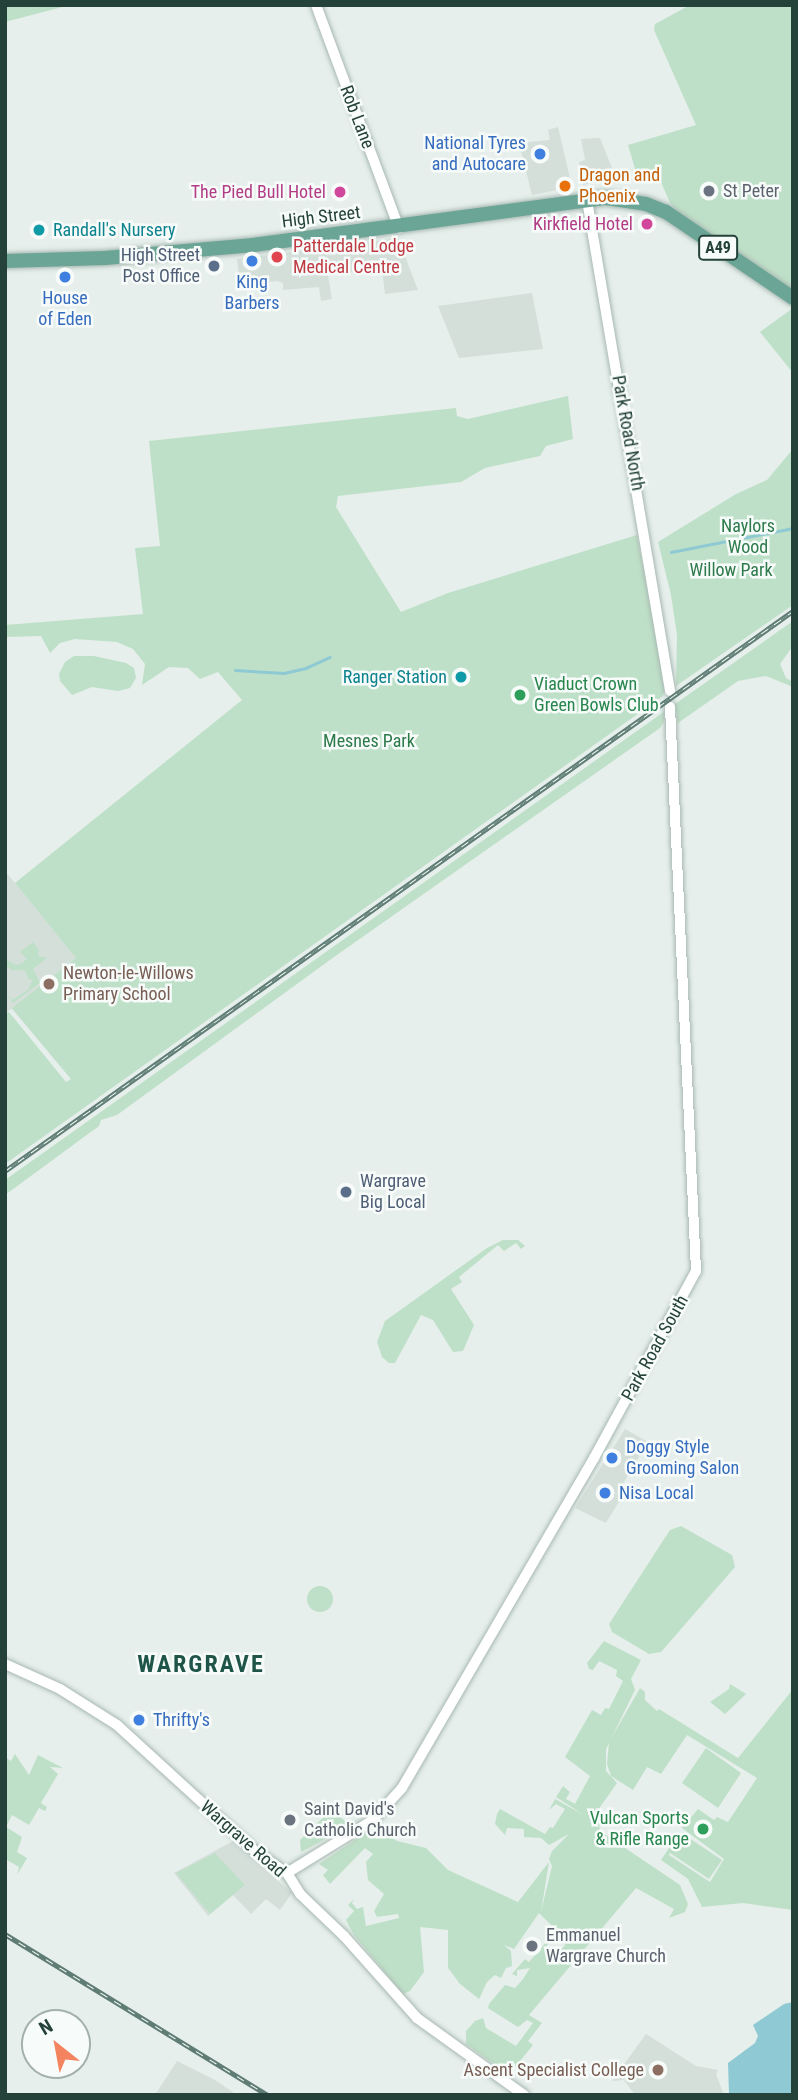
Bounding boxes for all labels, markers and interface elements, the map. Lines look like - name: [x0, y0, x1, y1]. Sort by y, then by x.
- street label: Rob Lane: [335, 82, 379, 152]
- place label: National Tyres and Autocare: [424, 133, 526, 176]
- marker: National Tyres and Autocare: [532, 146, 548, 162]
- place label: Dragon and Phoenix: [579, 165, 660, 208]
- marker: Dragon and Phoenix: [557, 178, 573, 194]
- place label: St Peter: [723, 180, 779, 202]
- place label: The Pied Bull Hotel: [191, 181, 326, 203]
- marker: St Peter: [701, 183, 717, 199]
- marker: The Pied Bull Hotel: [332, 184, 348, 200]
- street label: High Street: [280, 201, 362, 233]
- place label: Kirkfield Hotel: [533, 213, 633, 235]
- marker: Kirkfield Hotel: [639, 216, 655, 232]
- place label: Randall's Nursery: [53, 219, 176, 241]
- marker: Randall's Nursery: [31, 222, 47, 238]
- place label: Patterdale Lodge Medical Centre: [293, 236, 414, 278]
- road number: A49: [697, 236, 739, 260]
- place label: High Street Post Office: [121, 245, 200, 288]
- marker: Patterdale Lodge Medical Centre: [267, 247, 287, 267]
- marker: King Barbers: [244, 253, 260, 269]
- marker: High Street Post Office: [206, 258, 222, 274]
- marker: House of Eden: [57, 269, 73, 285]
- place label: King Barbers: [225, 272, 279, 314]
- place label: House of Eden: [38, 288, 92, 330]
- street label: Park Road North: [607, 374, 649, 492]
- park label: Naylors Wood: [721, 516, 775, 558]
- park label: Willow Park: [689, 559, 773, 581]
- place label: Ranger Station: [343, 666, 447, 688]
- marker: Ranger Station: [453, 669, 469, 685]
- place label: Viaduct Crown Green Bowls Club: [534, 674, 659, 716]
- marker: Viaduct Crown Green Bowls Club: [512, 687, 528, 703]
- park label: Mesnes Park: [323, 730, 415, 752]
- place label: Newton-le-Willows Primary School: [63, 963, 194, 1006]
- marker: Newton-le-Willows Primary School: [41, 976, 57, 992]
- place label: Wargrave Big Local: [360, 1171, 426, 1214]
- marker: Wargrave Big Local: [338, 1184, 354, 1200]
- street label: Park Road South: [617, 1291, 693, 1405]
- place label: Doggy Style Grooming Salon: [626, 1437, 739, 1480]
- marker: Doggy Style Grooming Salon: [604, 1450, 620, 1466]
- place label: Nisa Local: [619, 1482, 694, 1504]
- marker: Nisa Local: [597, 1485, 613, 1501]
- district label: WARGRAVE: [138, 1651, 264, 1679]
- place label: Thrifty's: [153, 1709, 210, 1731]
- marker: Thrifty's: [131, 1712, 147, 1728]
- street label: Wargrave Road: [196, 1796, 290, 1882]
- place label: Saint David's Catholic Church: [304, 1799, 417, 1842]
- place label: Vulcan Sports & Rifle Range: [590, 1808, 689, 1850]
- marker: Saint David's Catholic Church: [282, 1812, 298, 1828]
- marker: Vulcan Sports & Rifle Range: [695, 1821, 711, 1837]
- place label: Emmanuel Wargrave Church: [546, 1925, 666, 1968]
- marker: Emmanuel Wargrave Church: [524, 1938, 540, 1954]
- north arrow: [21, 2009, 91, 2079]
- text: N: [35, 2014, 57, 2040]
- place label: Ascent Specialist College: [464, 2059, 644, 2081]
- marker: Ascent Specialist College: [650, 2062, 666, 2078]

